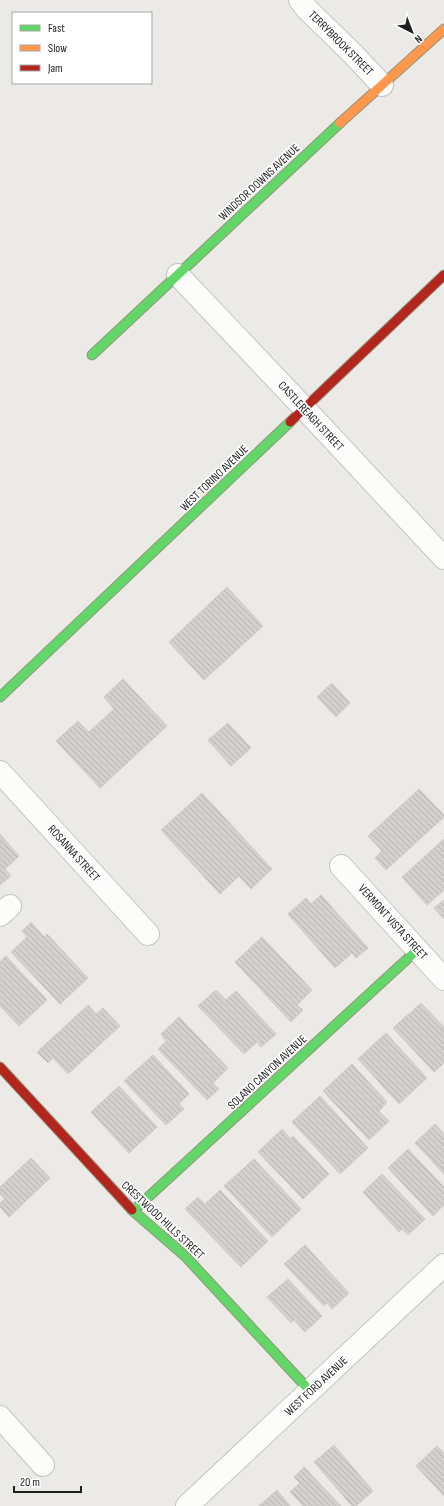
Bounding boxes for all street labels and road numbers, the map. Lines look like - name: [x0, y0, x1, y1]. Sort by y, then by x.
- street label: TERRYBROOK STREET: [305, 8, 376, 79]
- street label: WINDSOR DOWNS AVENUE: [216, 141, 303, 224]
- street label: CASTLEREAGH STREET: [274, 378, 347, 454]
- street label: WEST TORINO AVENUE: [177, 442, 252, 515]
- street label: ROSANNA STREET: [44, 822, 103, 885]
- street label: VERMONT VISTA STREET: [355, 882, 431, 963]
- street label: SOLANO CANYON AVENUE: [225, 1032, 310, 1113]
- street label: CRESTWOOD HILLS STREET: [118, 1178, 207, 1263]
- street label: WEST FORD AVENUE: [282, 1353, 351, 1419]

